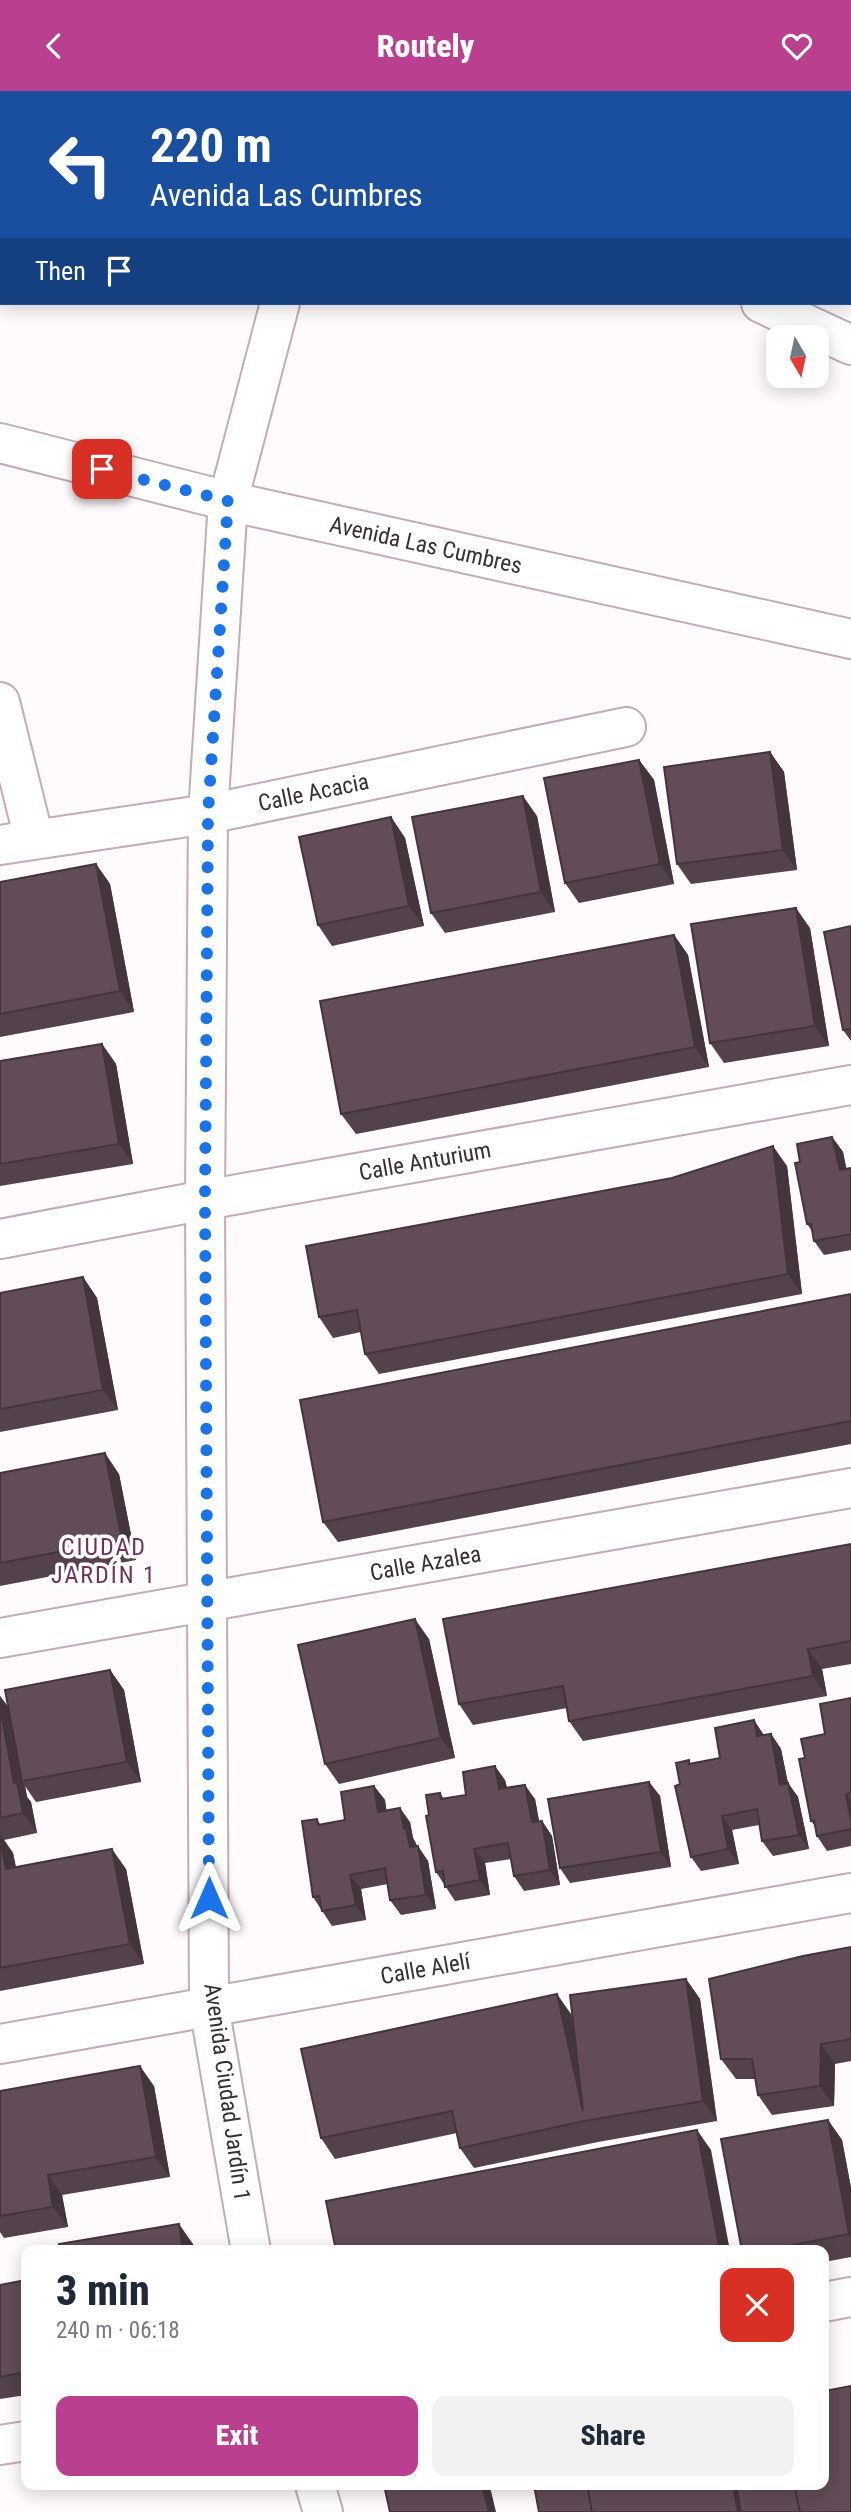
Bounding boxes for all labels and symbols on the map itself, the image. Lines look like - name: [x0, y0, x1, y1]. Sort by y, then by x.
- north arrow: [766, 325, 830, 389]
- pin: [72, 439, 132, 499]
- street label: Avenida Las Cumbres: [327, 510, 525, 579]
- street label: Calle Acacia: [256, 767, 371, 817]
- street label: Calle Anturium: [357, 1136, 493, 1186]
- district label: CIUDAD JARDÍN 1: [51, 1533, 157, 1589]
- street label: Calle Azalea: [368, 1540, 483, 1586]
- position arrow: [172, 1861, 246, 1935]
- street label: Calle Alelí: [378, 1947, 474, 1990]
- street label: Avenida Ciudad Jardín 1: [198, 1981, 256, 2203]

